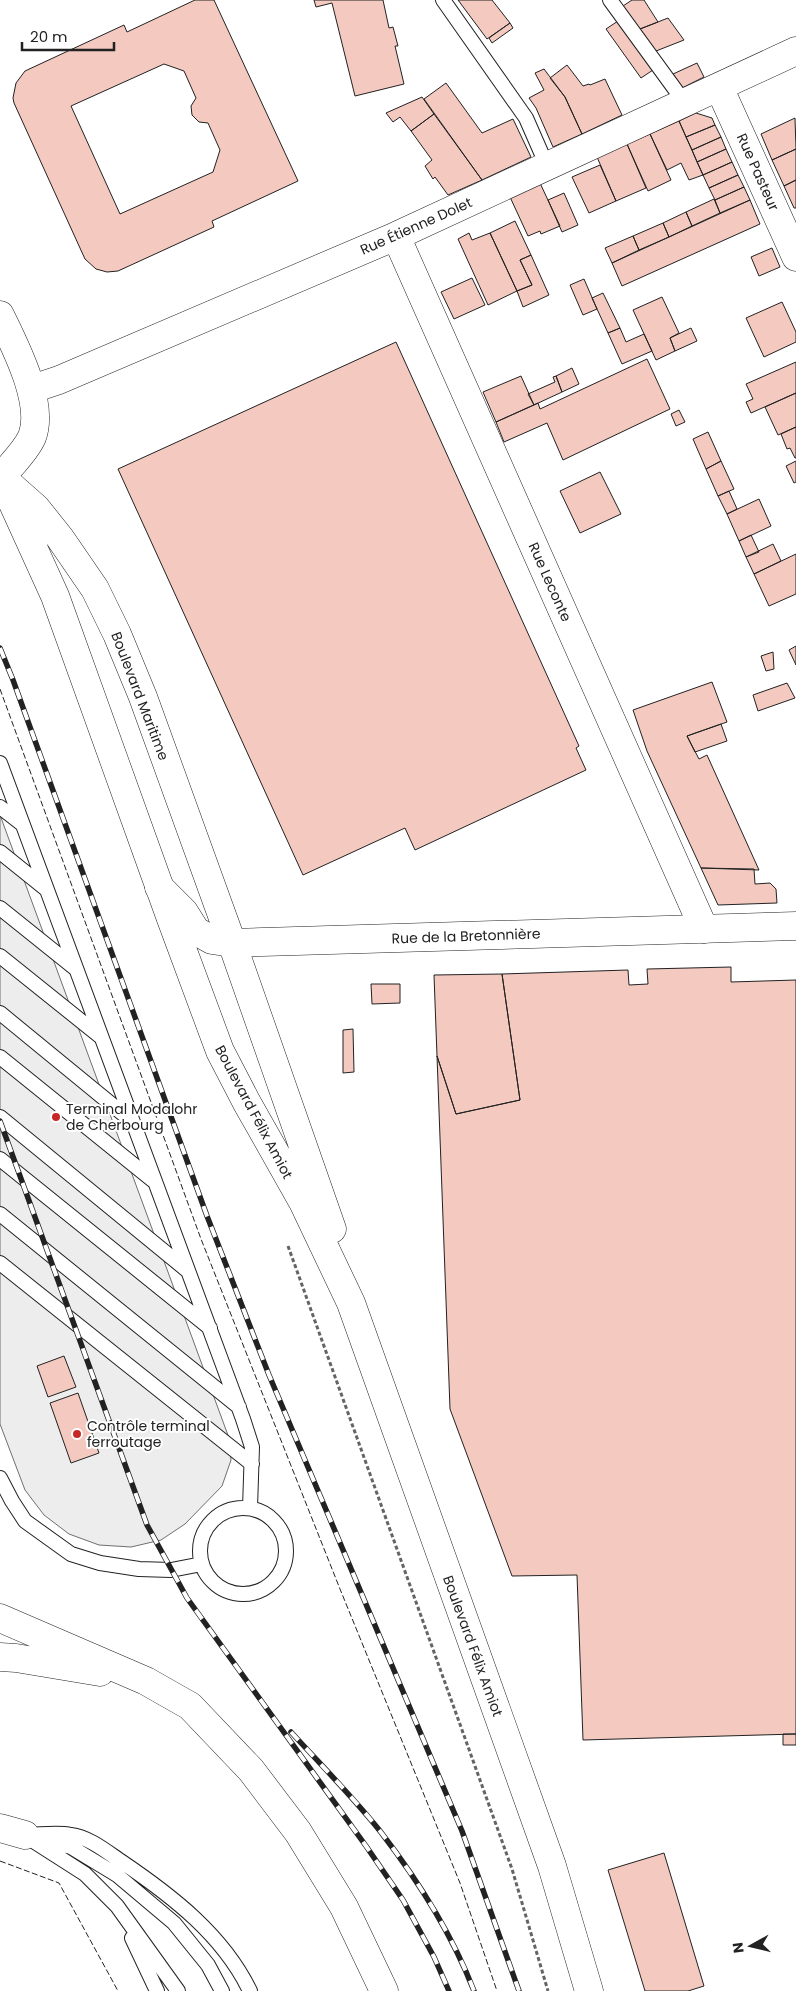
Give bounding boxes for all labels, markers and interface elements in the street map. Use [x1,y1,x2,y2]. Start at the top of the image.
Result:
scale bar [22,20,115,52]
text: 20 m [30,26,68,47]
street label: Rue Pasteur [732,130,784,214]
street label: Rue Étienne Dolet [357,192,475,260]
street label: Rue Leconte [524,539,577,625]
street label: Boulevard Maritime [106,629,174,763]
street label: Rue de la Bretonnière [391,923,541,949]
street label: Boulevard Félix Amiot [210,1042,298,1182]
place label: Terminal Modalohr de Cherbourg [66,1099,197,1135]
marker: Terminal Modalohr de Cherbourg [50,1111,62,1123]
place label: Contrôle terminal ferroutage [87,1416,210,1452]
marker: Contrôle terminal ferroutage [71,1428,83,1440]
street label: Boulevard Félix Amiot [438,1573,508,1719]
north arrow [726,1921,776,1971]
text: N [727,1941,749,1954]

